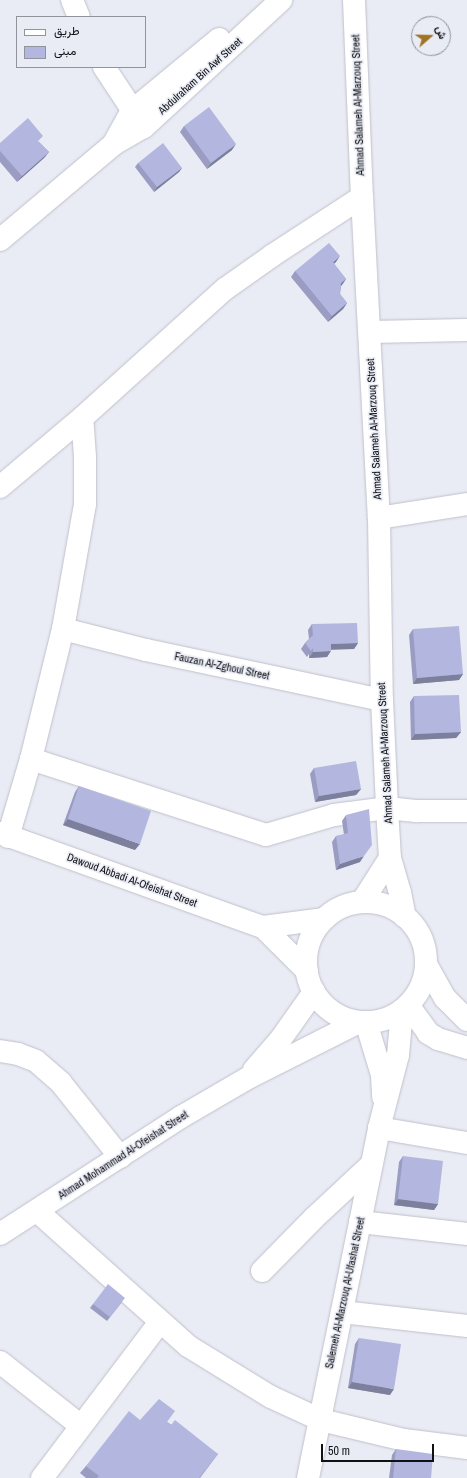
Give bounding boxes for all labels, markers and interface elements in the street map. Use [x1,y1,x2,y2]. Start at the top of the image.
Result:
legend [16,16,146,68]
north arrow [411,16,451,56]
text: طريق [54,23,79,39]
text: ش [432,24,450,41]
street label: Ahmad Salameh Al-Marzouq Street [349,34,367,176]
street label: Abdulraham Bin Awf Street [155,35,245,117]
text: مبنى [54,43,76,59]
street label: Ahmad Salameh Al-Marzouq Street [364,358,384,500]
street label: Fauzan Al-Zghoul Street [173,649,271,683]
street label: Ahmad Salameh Al-Marzouq Street [375,682,395,824]
street label: Dawoud Abbadi Al-Ofeishat Street [65,850,199,910]
street label: Ahmad Mohammad Al-Ofeishat Street [55,1108,191,1202]
street label: Salemeh Al-Marzouq Al-Ufashat Street [322,1216,368,1370]
scale bar [323,1436,436,1462]
text: 50 m [328,1443,350,1459]

